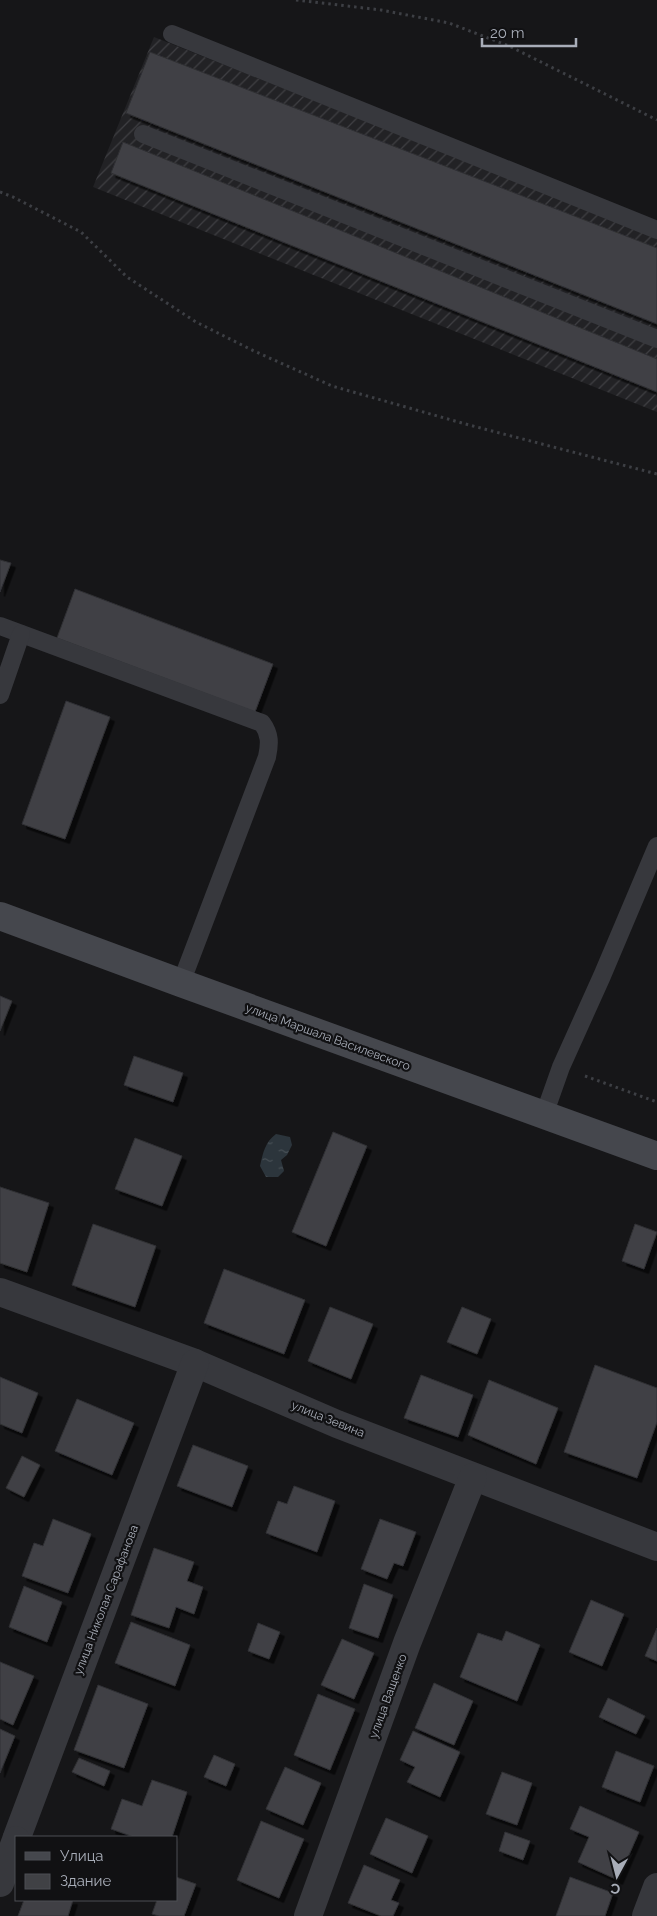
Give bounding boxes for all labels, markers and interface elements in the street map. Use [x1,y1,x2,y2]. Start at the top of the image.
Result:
scale bar [482,15,576,47]
text: 20 m [490,24,525,42]
street label: улица Маршала Василевского [244,1001,412,1073]
street label: улица Зевина [289,1398,367,1440]
street label: улица Николая Сарафанова [71,1523,141,1677]
street label: улица Ващенко [366,1652,410,1740]
legend [15,1836,178,1901]
text: Улица [60,1847,104,1865]
north arrow [592,1851,642,1901]
text: Здание [60,1872,112,1890]
text: С [609,1880,621,1897]

